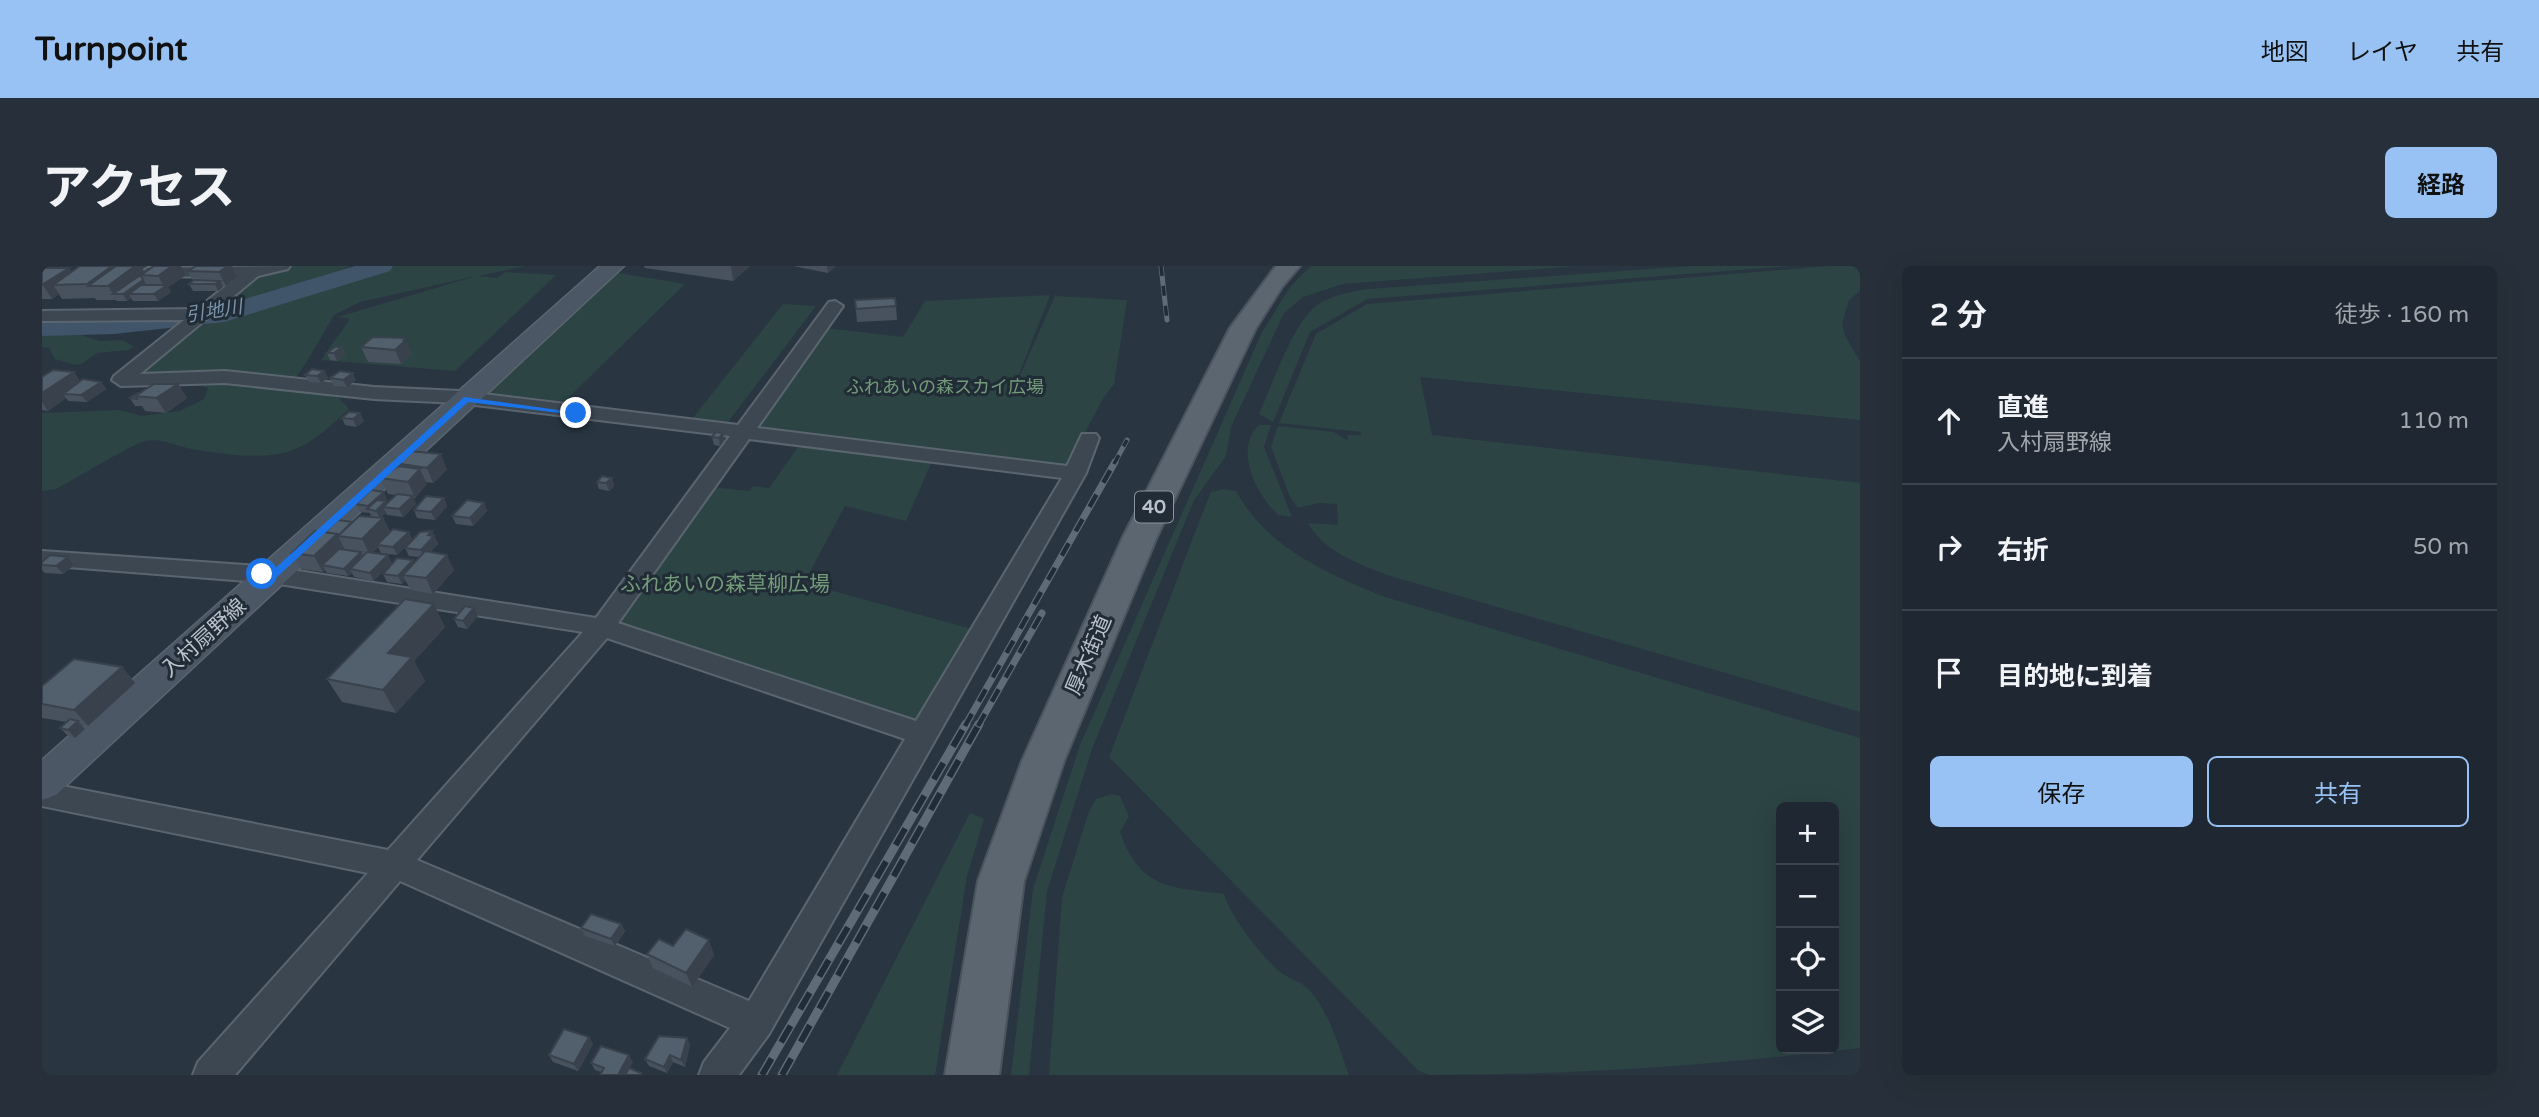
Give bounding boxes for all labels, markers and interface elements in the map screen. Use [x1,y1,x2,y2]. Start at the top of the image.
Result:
text: Turnpoint [35,30,187,69]
text: 地図 [2261,38,2309,67]
text: レイヤ [2347,38,2418,67]
text: 共有 [2456,38,2504,67]
button: 経路 [2385,147,2497,218]
text: アクセス [42,159,236,218]
water label: 引地川 [184,295,246,326]
text: 2 分 [1930,297,1987,334]
text: 徒歩 · 160 m [2335,301,2469,329]
park label: ふれあいの森スカイ広場 [846,376,1044,398]
text: 直進 [1997,392,2049,423]
route end [560,397,591,428]
icon: ahead [1930,402,1968,440]
text: 110 m [2399,407,2469,435]
text: 入村扇野線 [1997,429,2112,457]
road number: 40 [1135,492,1173,522]
icon: right [1930,528,1968,566]
text: 50 m [2413,533,2469,561]
text: 右折 [1997,535,2049,566]
route start [246,558,277,589]
park label: ふれあいの森草柳広場 [620,572,830,597]
street label: 入村扇野線 [157,594,251,682]
street label: 厚木街道 [1061,611,1117,699]
icon: arrive [1930,654,1968,692]
text: 目的地に到着 [1997,661,2153,692]
button: 保存 [1930,756,2193,827]
button: 共有 [2207,756,2469,827]
map controls [1776,802,1839,1054]
button: + [1776,802,1839,865]
button: − [1776,865,1839,928]
button: locate [1776,928,1839,991]
button: layers [1776,991,1839,1054]

